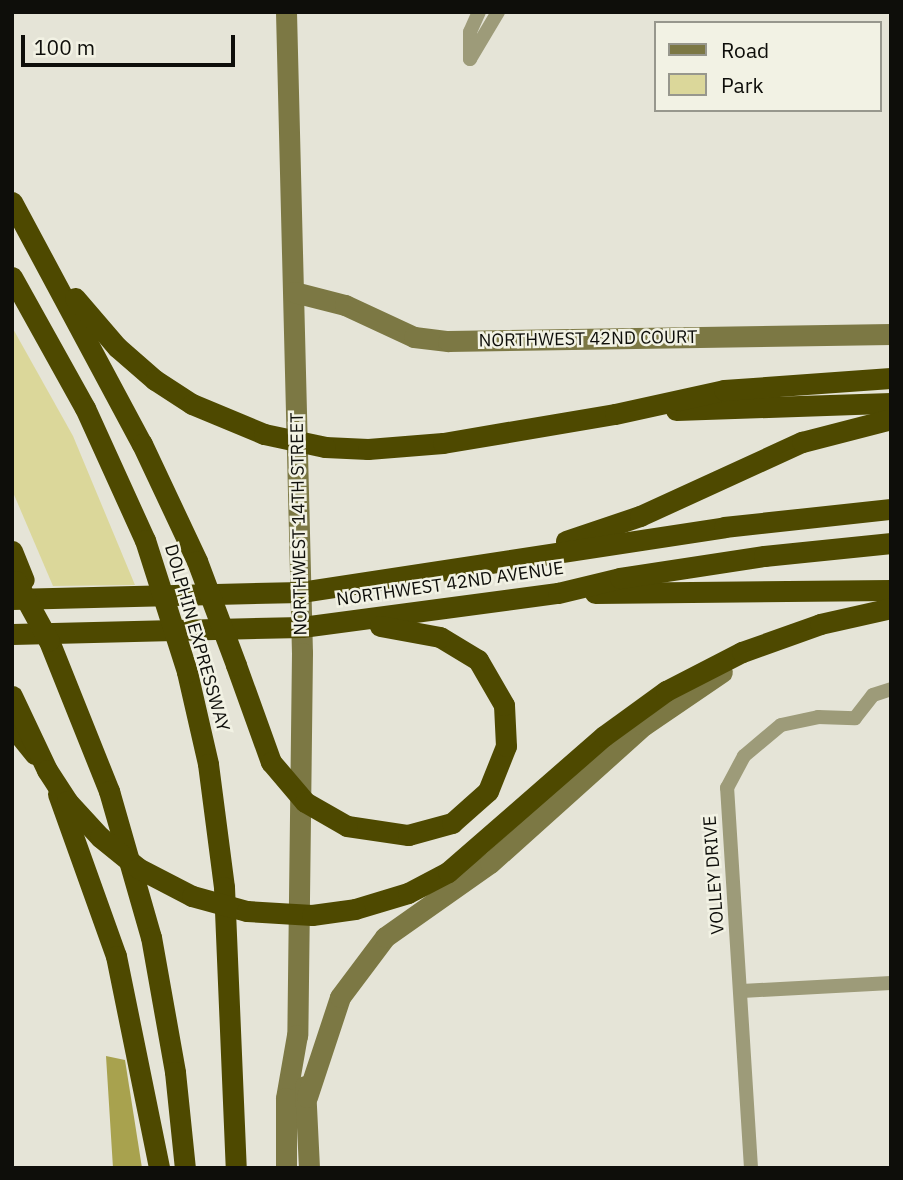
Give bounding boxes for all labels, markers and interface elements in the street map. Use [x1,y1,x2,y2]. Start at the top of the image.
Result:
scale bar [24,21,238,65]
legend [654,21,882,112]
text: 100 m [34,33,95,61]
text: Road [721,36,769,64]
text: Park [721,71,764,99]
street label: NORTHWEST 42ND COURT [478,326,698,352]
street label: NORTHWEST 14TH STREET [286,412,312,636]
street label: DOLPHIN EXPRESSWAY [160,542,234,734]
street label: NORTHWEST 42ND AVENUE [335,557,565,611]
street label: VOLLEY DRIVE [699,815,729,935]

